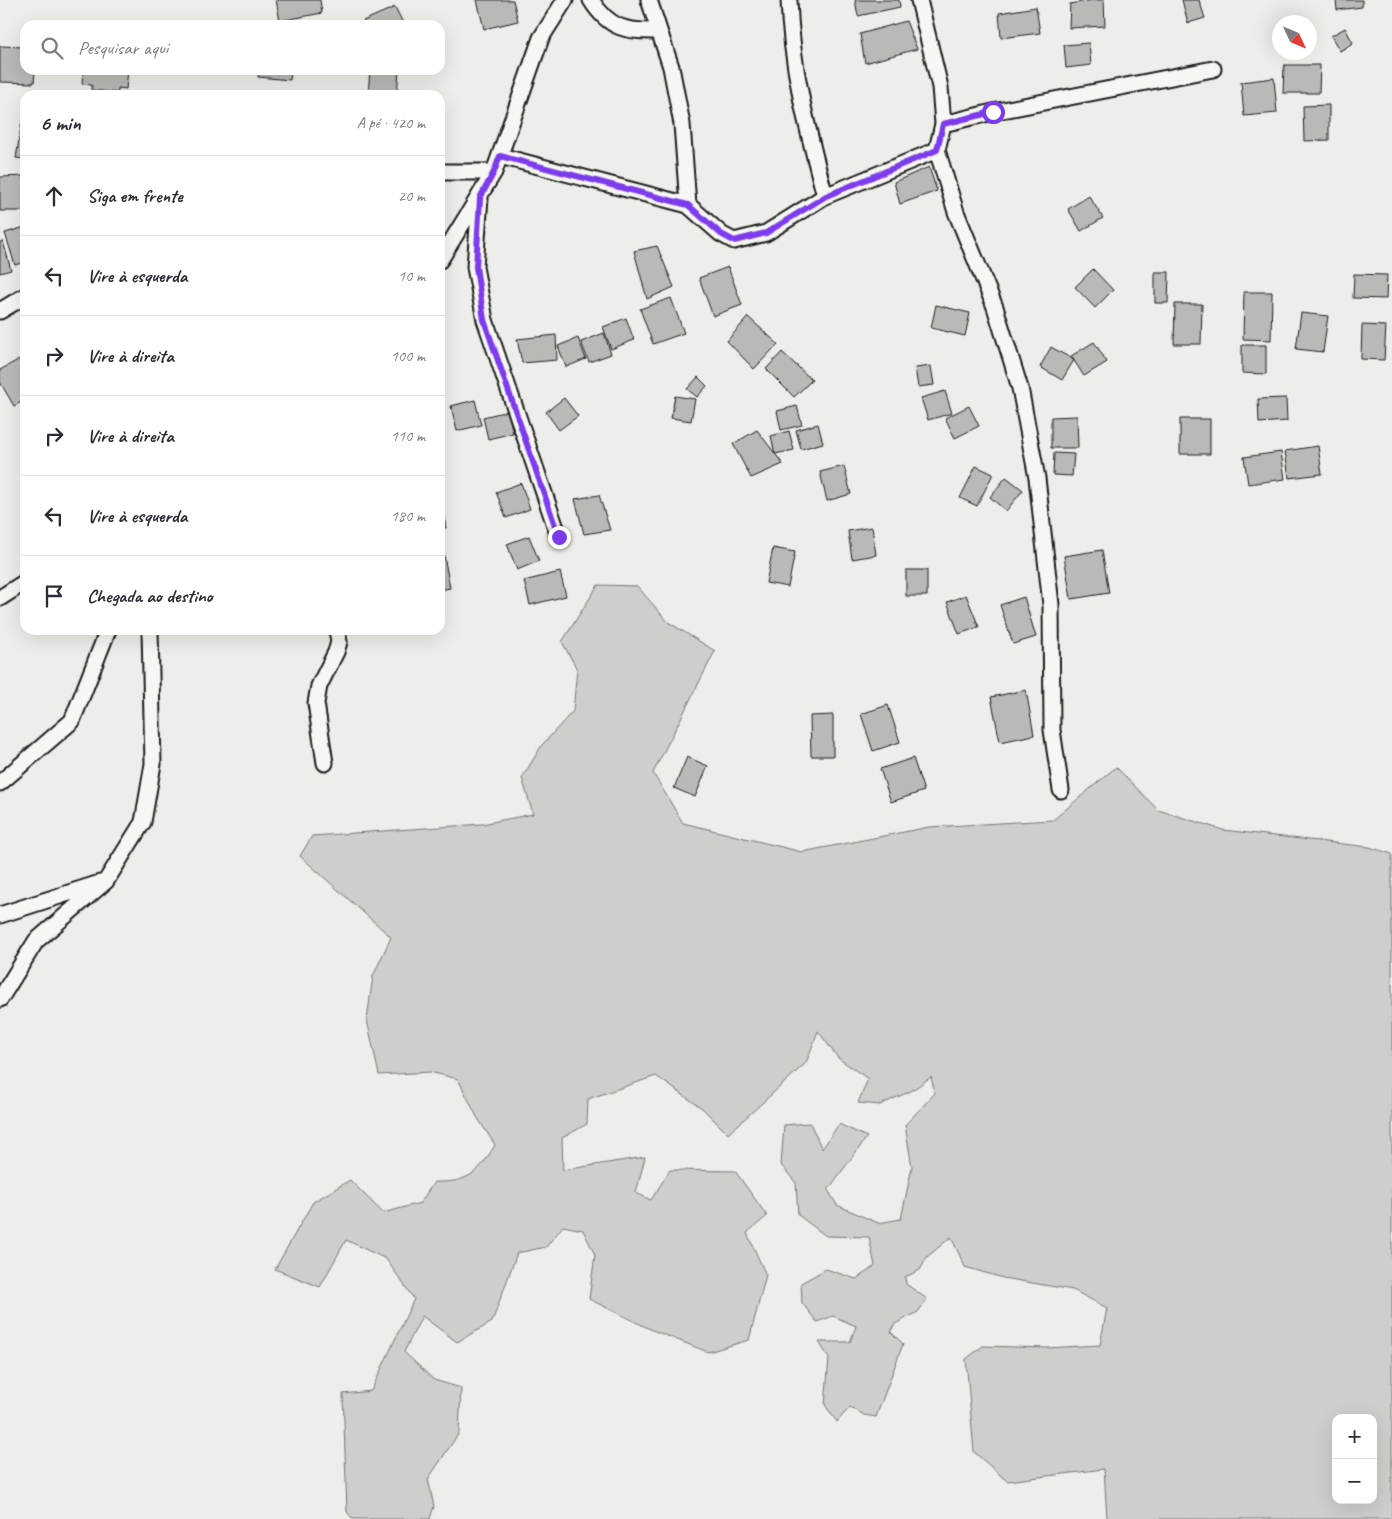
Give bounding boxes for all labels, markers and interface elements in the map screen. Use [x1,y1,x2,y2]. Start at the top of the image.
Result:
north arrow [1272,15,1317,60]
search box [20,20,445,75]
icon: search [38,34,66,62]
text: Pesquisar aqui [78,36,168,60]
route start [982,101,1005,124]
text: 6 min [40,110,81,136]
text: A pé · 420 m [357,113,425,133]
icon: ahead [40,182,68,210]
text: Siga em frente [87,184,183,208]
text: 20 m [398,186,425,206]
icon: left [40,262,68,290]
text: Vire à esquerda [87,264,187,288]
text: 10 m [398,266,425,286]
icon: right [40,342,68,370]
text: Vire à direita [87,344,174,368]
text: 100 m [391,346,425,366]
icon: right [40,422,68,450]
text: Vire à direita [87,424,174,448]
text: 110 m [391,426,425,446]
icon: left [40,502,68,530]
text: Vire à esquerda [87,504,187,528]
text: 180 m [391,506,425,526]
route end [548,526,571,549]
icon: arrive [40,582,68,610]
text: Chegada ao destino [87,584,213,608]
map controls [1332,1414,1377,1504]
button: + [1332,1414,1377,1459]
button: − [1332,1459,1377,1504]

